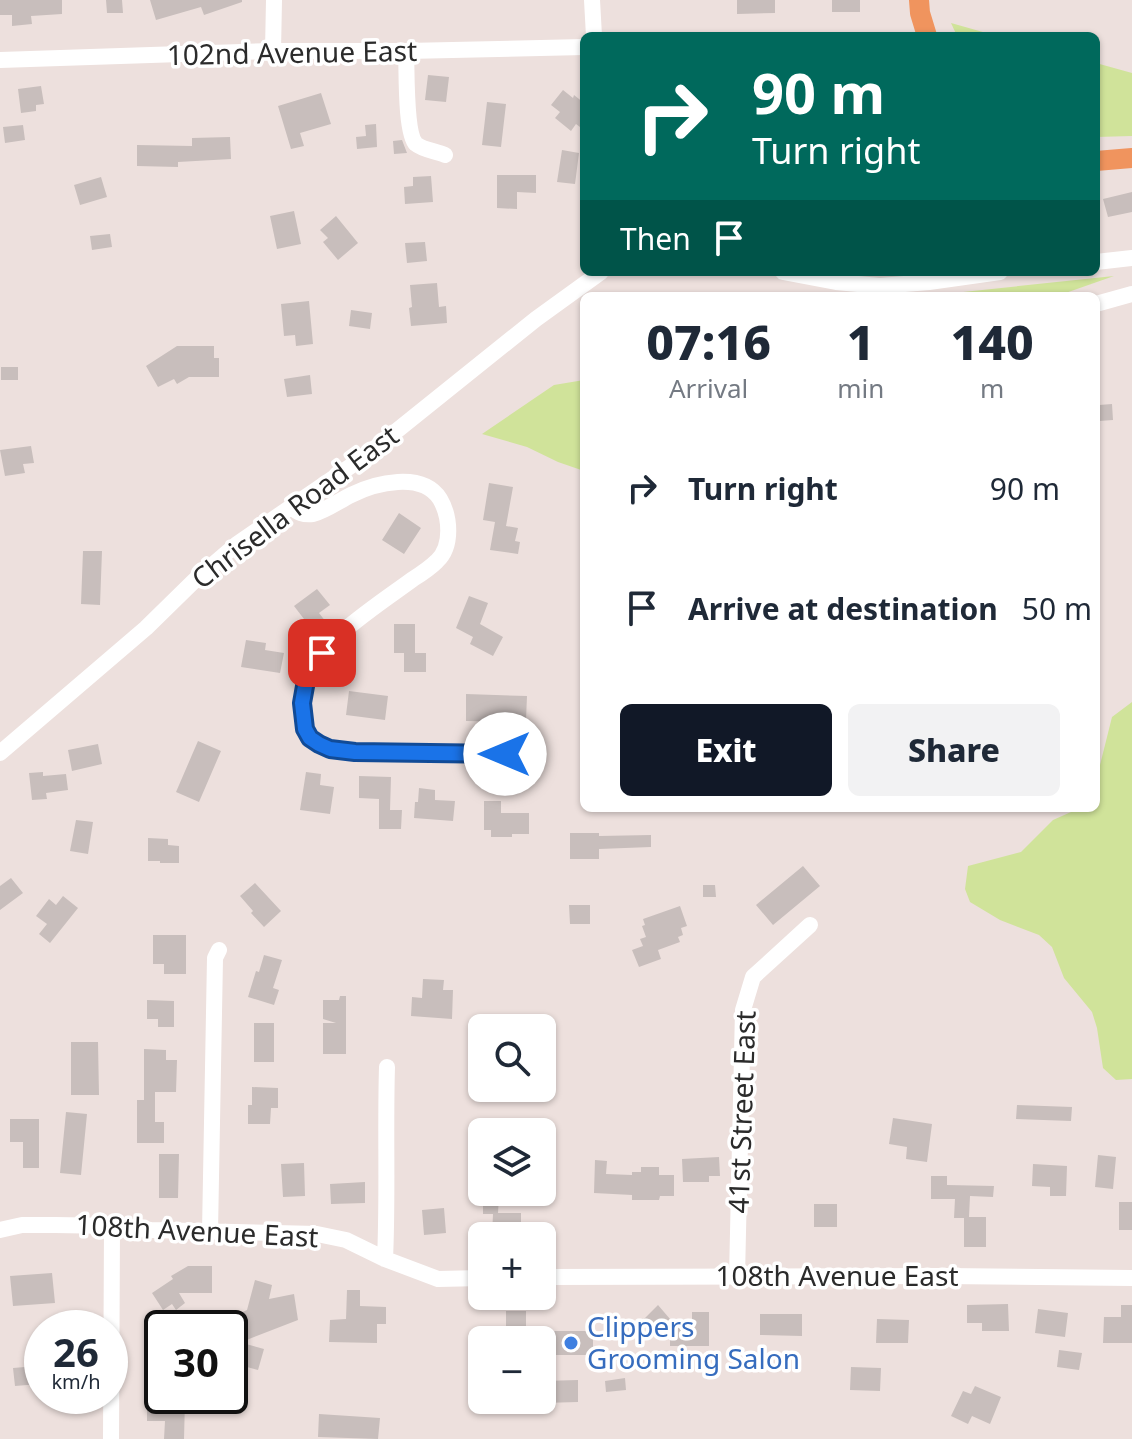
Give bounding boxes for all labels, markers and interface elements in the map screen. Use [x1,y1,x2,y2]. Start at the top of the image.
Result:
street label: 102nd Avenue East [167,31,417,73]
text: 90 m [752,54,885,130]
icon: right [620,64,724,168]
text: Turn right [752,126,920,175]
icon: arrive [707,216,751,260]
text: Then [620,218,691,259]
text: 07:16 [646,309,771,374]
text: 1 [847,309,875,374]
text: 140 [951,309,1034,374]
text: Arrival [669,370,748,406]
text: min [837,370,884,406]
text: m [980,370,1004,406]
street label: Chrisella Road East [183,416,406,597]
icon: right [620,466,664,510]
text: Turn right [688,468,838,509]
text: 90 m [990,468,1060,509]
icon: arrive [620,586,664,630]
text: Arrive at destination [688,588,998,629]
text: 50 m [1022,588,1092,629]
pin [288,619,356,687]
icon: arrive [300,631,344,675]
button: Exit [620,704,832,796]
button: Share [848,704,1060,796]
position arrow [463,712,547,796]
street label: 41st Street East [718,1010,764,1214]
map controls [468,1014,556,1414]
button: search [468,1014,556,1102]
button: layers [468,1118,556,1206]
street label: 108th Avenue East [75,1205,319,1255]
button: + [468,1222,556,1310]
street label: 108th Avenue East [715,1256,959,1294]
place label: Clippers Grooming Salon [587,1307,800,1377]
speed limit sign: 30 [144,1310,248,1414]
text: 26 [53,1324,99,1379]
button: − [468,1326,556,1414]
marker: Clippers Grooming Salon [562,1334,580,1352]
text: km/h [51,1368,101,1395]

